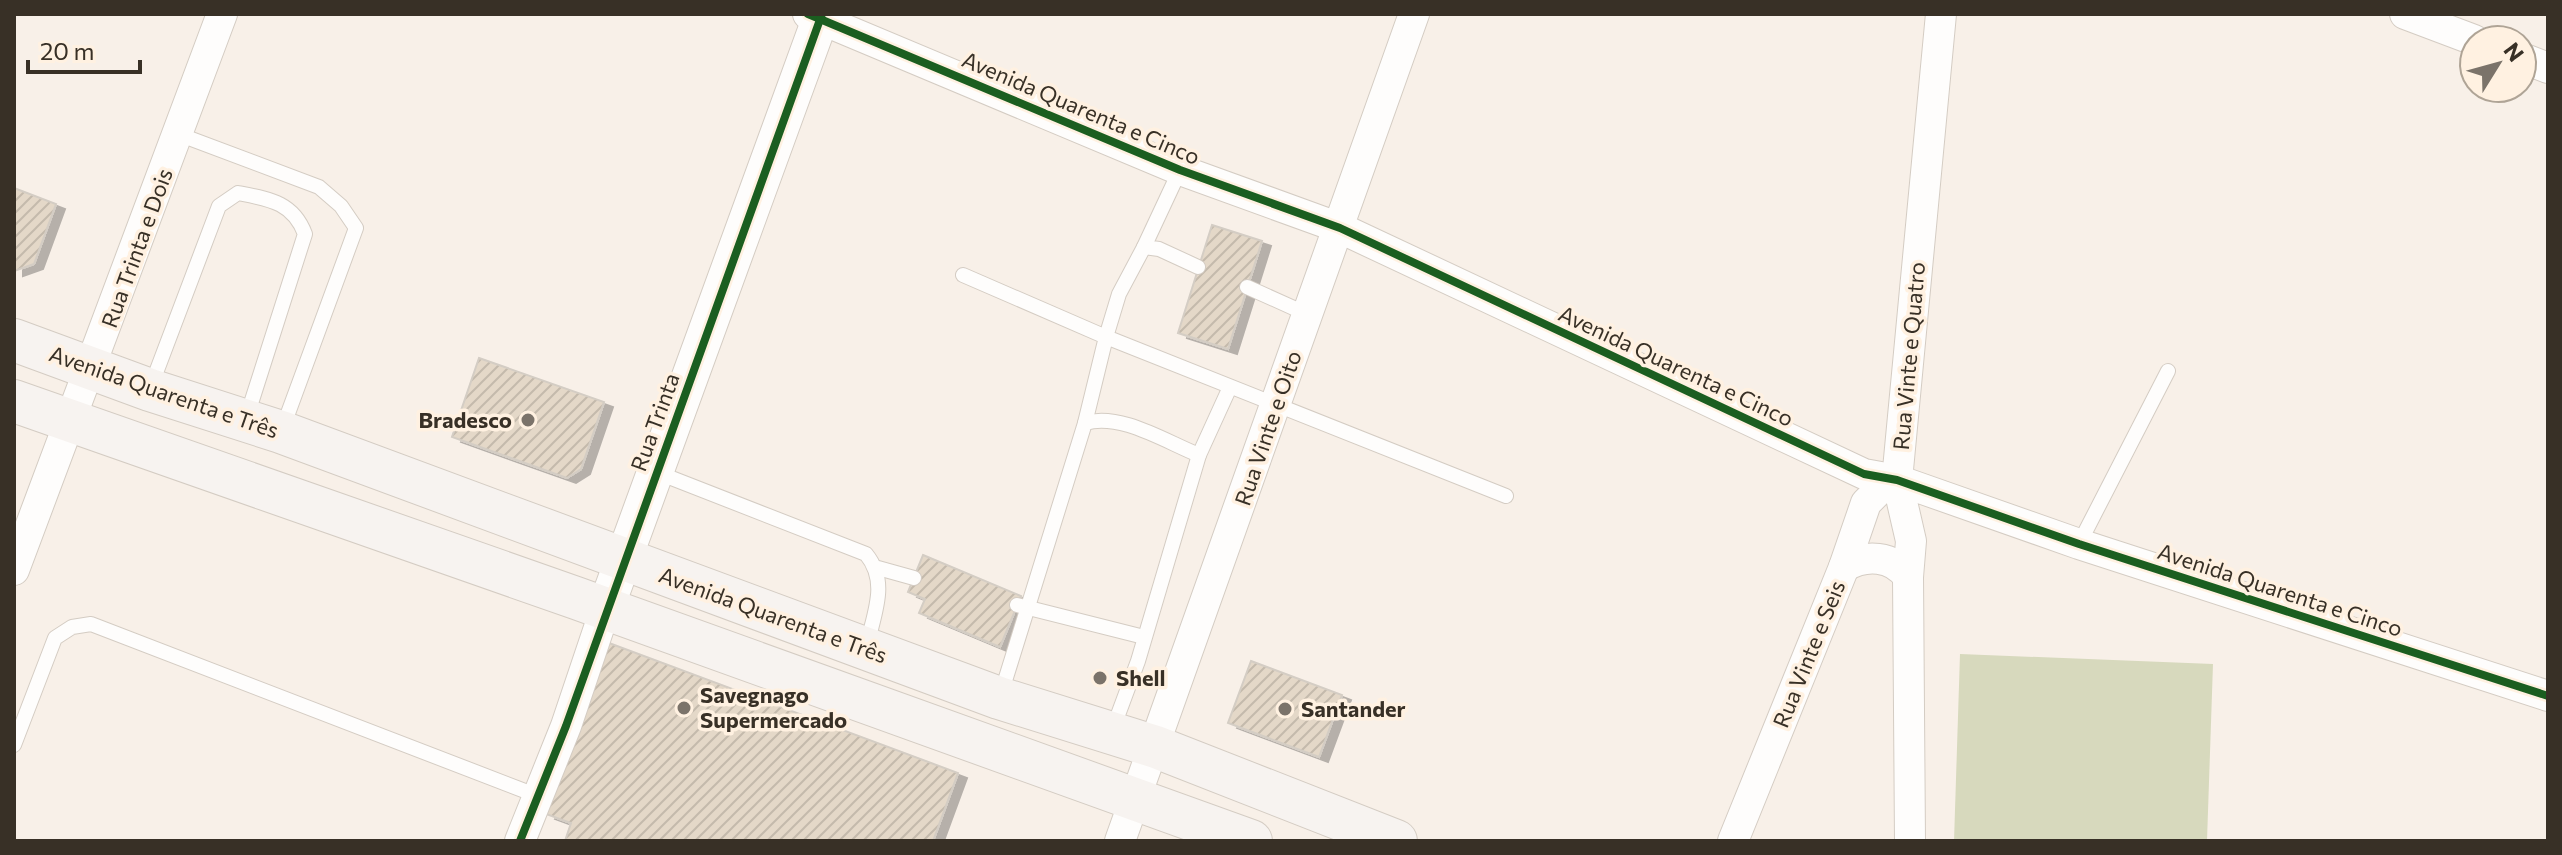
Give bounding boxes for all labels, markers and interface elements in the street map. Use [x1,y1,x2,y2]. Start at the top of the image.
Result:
scale bar [28,24,140,74]
north arrow [2458,24,2538,104]
text: 20 m [40,36,94,65]
text: N [2499,37,2530,66]
street label: Avenida Quarenta e Cinco [958,45,1204,170]
street label: Rua Trinta e Dois [95,165,178,331]
street label: Rua Vinte e Quatro [1887,261,1930,451]
street label: Avenida Quarenta e Cinco [1555,299,1798,432]
street label: Avenida Quarenta e Três [46,340,282,443]
street label: Rua Vinte e Oito [1228,347,1307,509]
street label: Rua Trinta [624,369,685,475]
place label: Bradesco [418,406,512,433]
marker: Bradesco [519,411,537,429]
street label: Avenida Quarenta e Cinco [2154,537,2406,642]
street label: Avenida Quarenta e Três [655,561,891,668]
street label: Rua Vinte e Seis [1767,576,1850,731]
place label: Shell [1116,664,1166,691]
marker: Shell [1091,669,1109,687]
place label: Savegnago Supermercado [700,681,847,733]
place label: Santander [1301,695,1406,722]
marker: Savegnago Supermercado [675,699,693,717]
marker: Santander [1276,700,1294,718]

